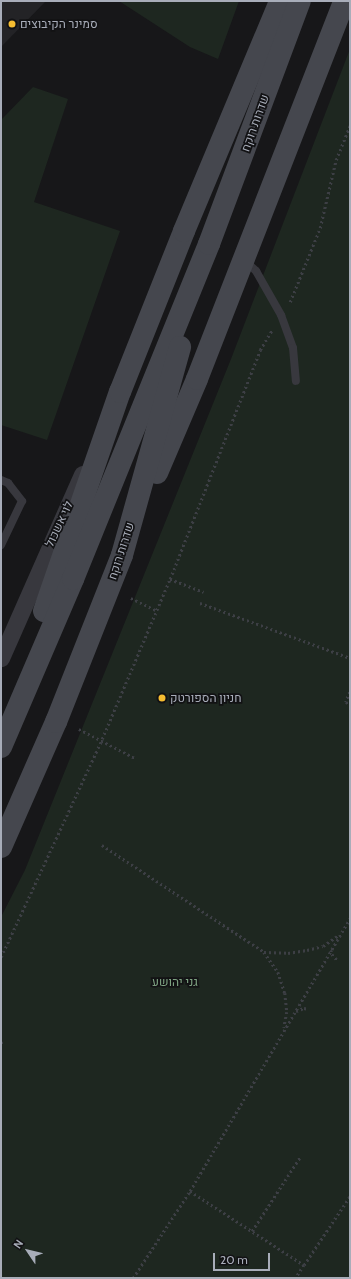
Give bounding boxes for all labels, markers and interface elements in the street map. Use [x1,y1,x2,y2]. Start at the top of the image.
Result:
place label: סמינר הקיבוצים [20,17,98,31]
marker: סמינר הקיבוצים [7,19,17,29]
street label: שדרות רוקח [238,93,272,153]
street label: לוי אשכול [42,499,76,549]
street label: שדרות רוקח [105,520,137,582]
place label: חניון הספורטק [170,691,241,705]
marker: חניון הספורטק [157,693,167,703]
park label: גני יהושע [152,975,198,989]
north arrow [8,1231,48,1271]
text: N [10,1237,26,1251]
scale bar [215,1245,272,1271]
text: 20 m [220,1252,248,1267]

